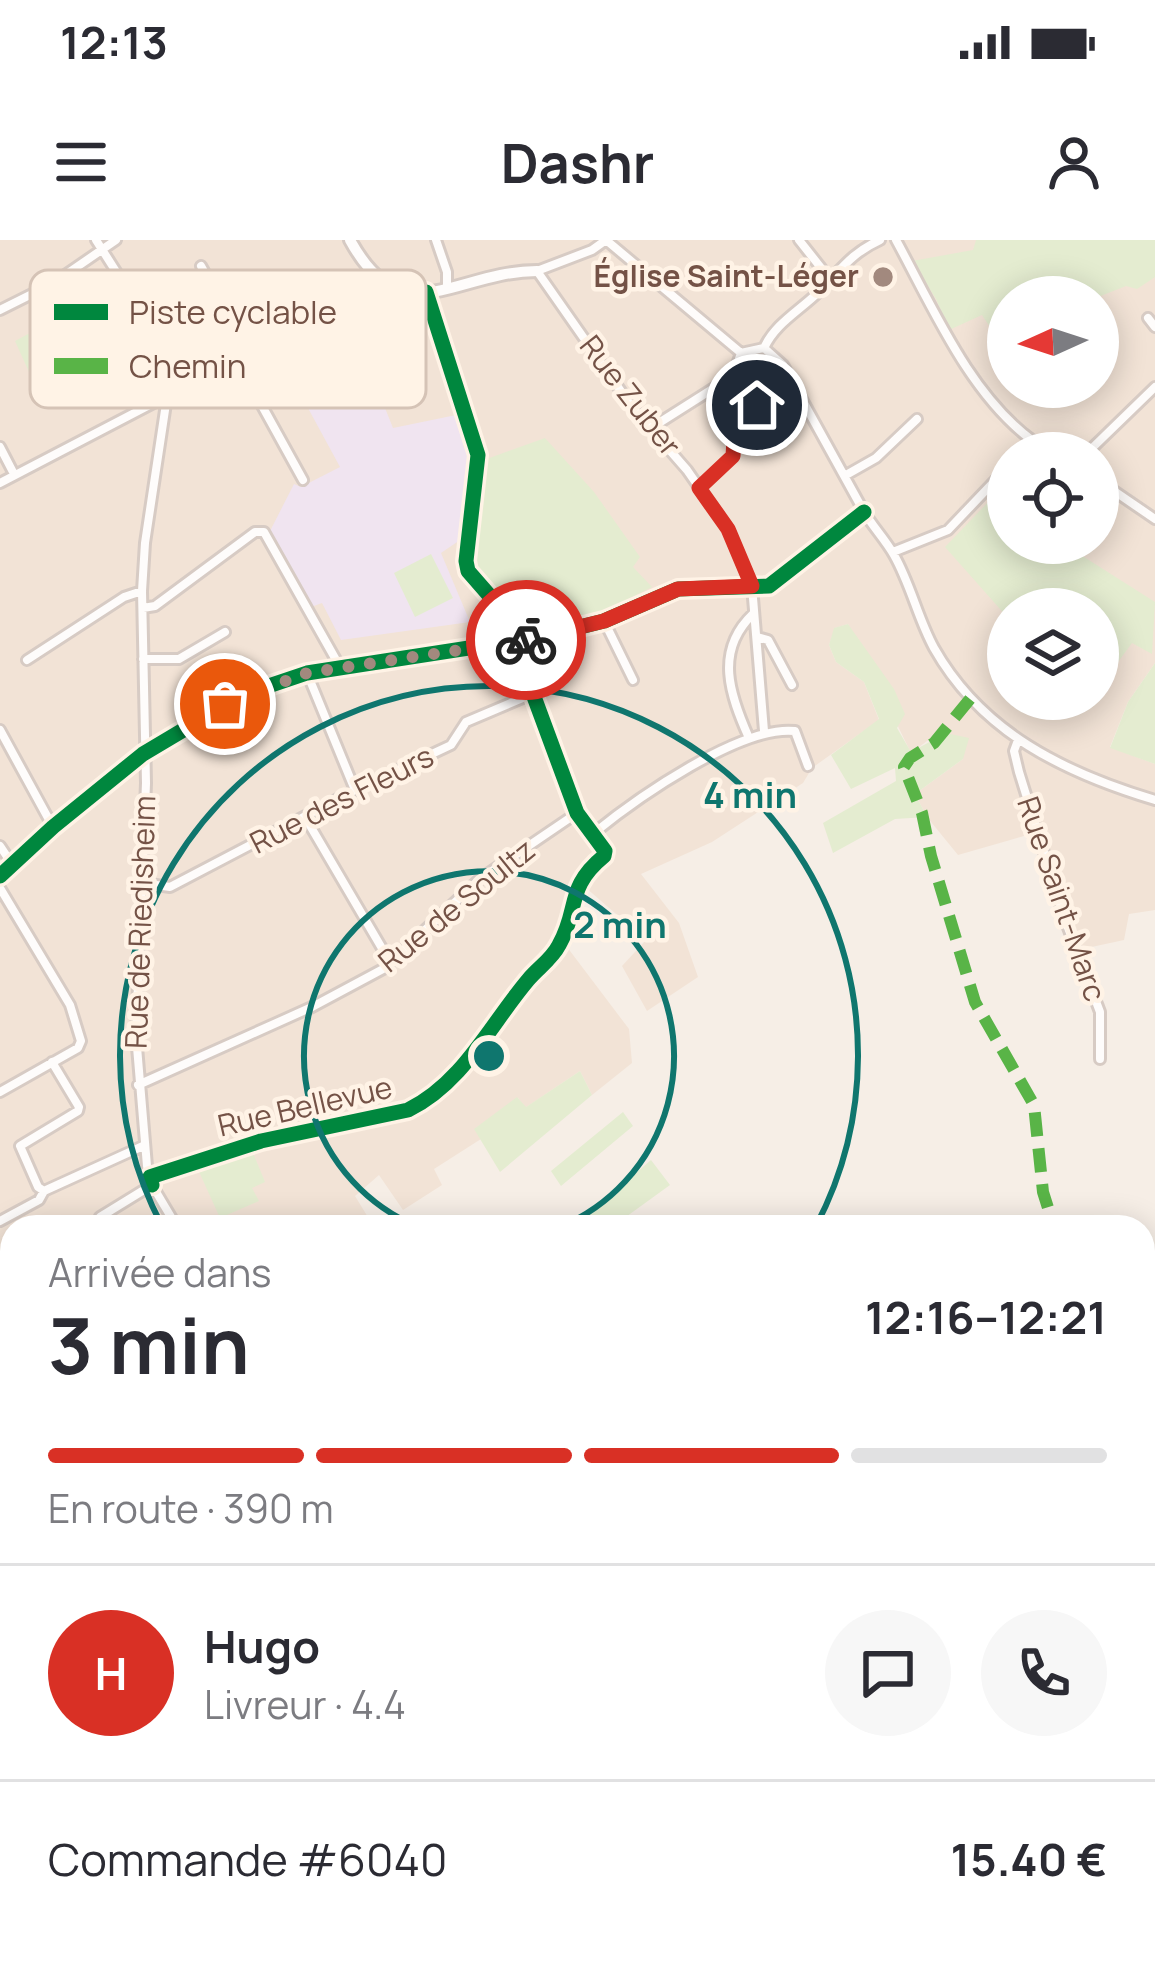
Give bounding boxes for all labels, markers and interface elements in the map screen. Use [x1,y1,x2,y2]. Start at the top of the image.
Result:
text: 12:13 [60,11,168,73]
text: Dashr [501,125,654,199]
icon: menu [48,129,114,195]
icon: person [1041,129,1107,195]
place label: Église Saint-Léger [593,255,859,296]
marker: Église Saint-Léger [870,264,896,290]
legend [30,270,426,408]
north arrow [987,276,1119,408]
map controls [987,276,1119,720]
text: Piste cyclable [129,289,337,334]
street label: Rue Zuber [571,326,691,464]
text: Chemin [129,343,246,388]
pin [706,354,808,456]
icon: home [724,372,790,438]
button: locate [987,432,1119,564]
courier [466,580,586,700]
button: layers [987,588,1119,720]
icon: bike [493,607,559,673]
pin [174,653,276,755]
icon: bag [192,671,258,737]
street label: Rue des Fleurs [243,735,440,863]
text: 4 min [703,770,797,819]
street label: Rue Saint-Marc [1008,791,1117,1006]
street label: Rue de Riedisheim [115,795,164,1049]
street label: Rue de Soultz [369,829,543,981]
text: 2 min [573,900,667,949]
centre of rings [468,1035,510,1077]
street label: Rue Bellevue [213,1066,396,1146]
text: Arrivée dans [48,1245,272,1299]
text: 12:16–12:21 [865,1286,1107,1348]
text: 3 min [48,1291,250,1397]
text: En route · 390 m [48,1481,334,1535]
button: chat [825,1610,951,1736]
button: phone [981,1610,1107,1736]
text: Hugo [204,1615,320,1677]
text: H [95,1642,127,1704]
text: Livreur · 4.4 [204,1677,406,1731]
text: Commande #6040 [48,1828,447,1890]
text: 15.40 € [951,1828,1107,1890]

